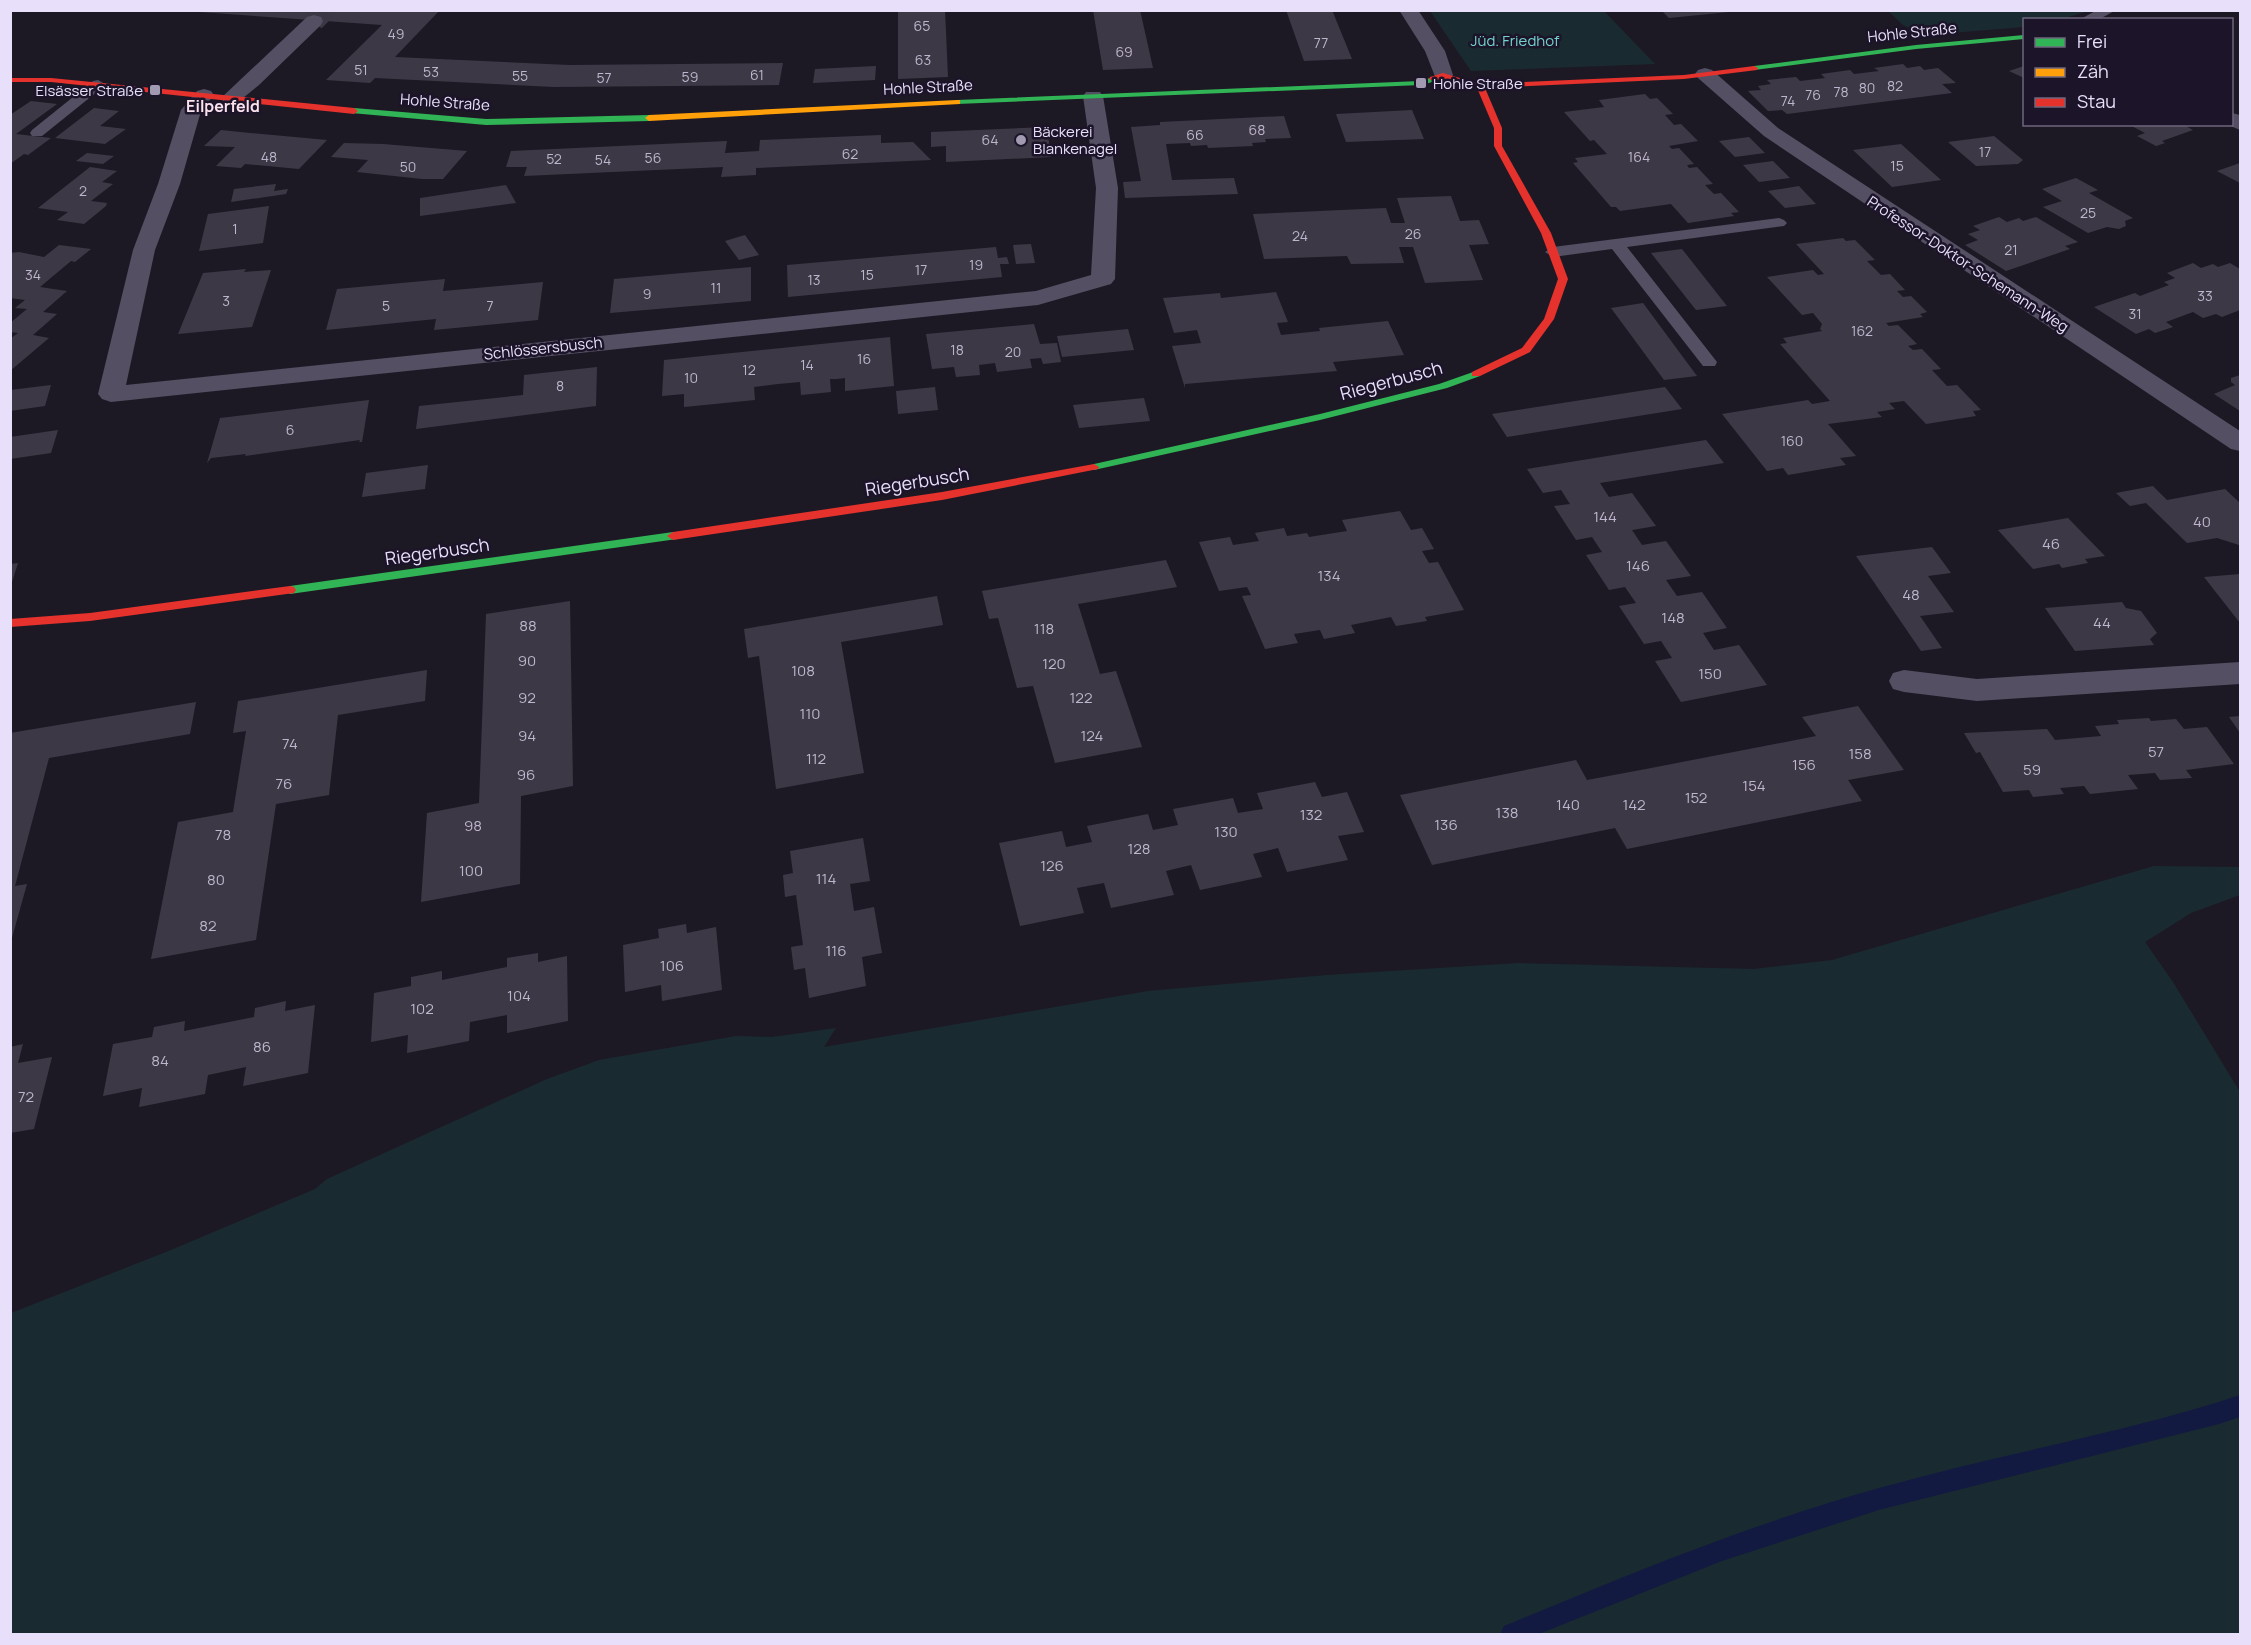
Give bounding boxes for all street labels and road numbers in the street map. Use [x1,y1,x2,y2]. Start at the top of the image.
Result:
street label: Hohle Straße [1866,17,1958,47]
street label: Hohle Straße [883,74,974,100]
street label: Hohle Straße [399,88,491,116]
street label: Professor-Doktor-Schemann-Weg [1863,191,2073,337]
street label: Schlössersbusch [483,331,603,365]
street label: Riegerbusch [1337,355,1445,405]
street label: Riegerbusch [863,461,971,501]
street label: Riegerbusch [383,532,491,570]

